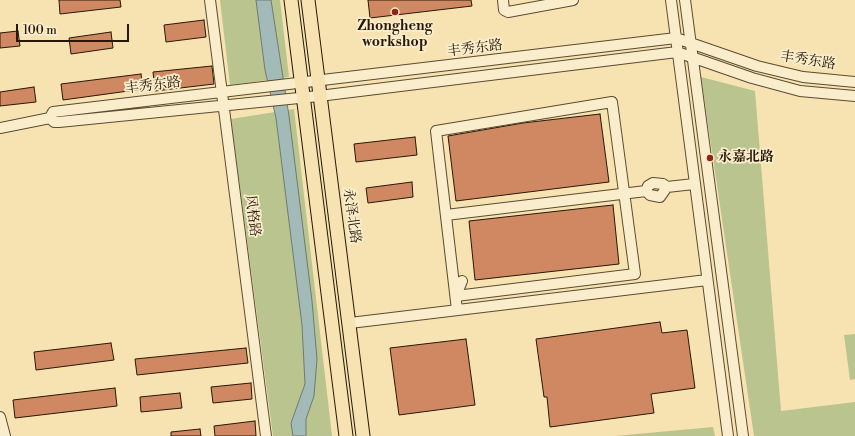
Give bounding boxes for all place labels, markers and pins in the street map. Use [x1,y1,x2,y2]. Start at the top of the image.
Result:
marker: Zhongheng workshop [390,7,400,17]
place label: Zhongheng workshop [358,19,432,52]
place label: 永嘉北路 [718,150,774,166]
marker: 永嘉北路 [705,153,715,163]

